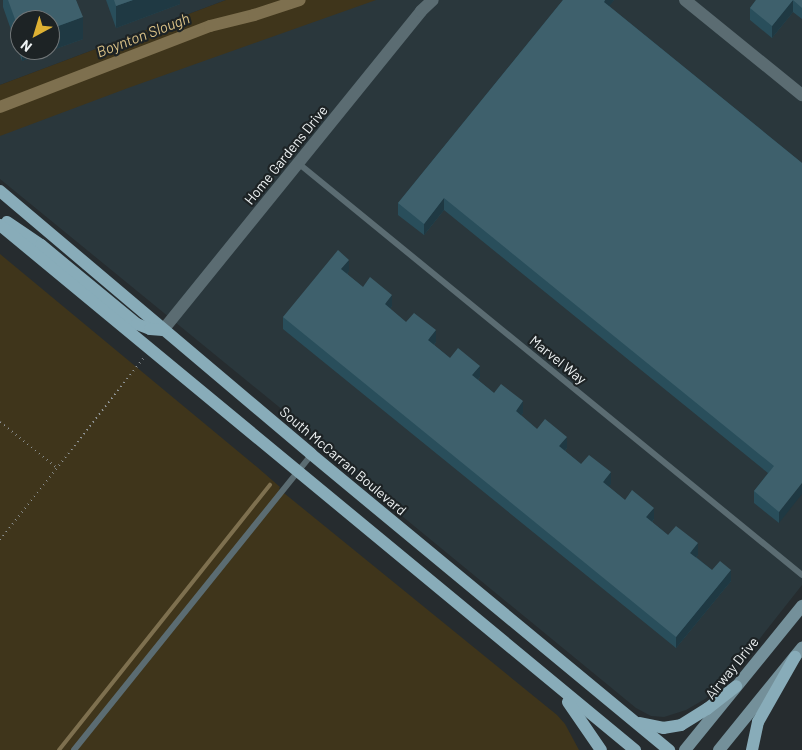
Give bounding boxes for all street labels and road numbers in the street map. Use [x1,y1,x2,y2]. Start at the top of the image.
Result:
street label: Home Gardens Drive [241,102,331,208]
street label: Marvel Way [526,332,590,388]
street label: South McCarran Boulevard [276,403,410,519]
street label: Airway Drive [702,634,762,702]

